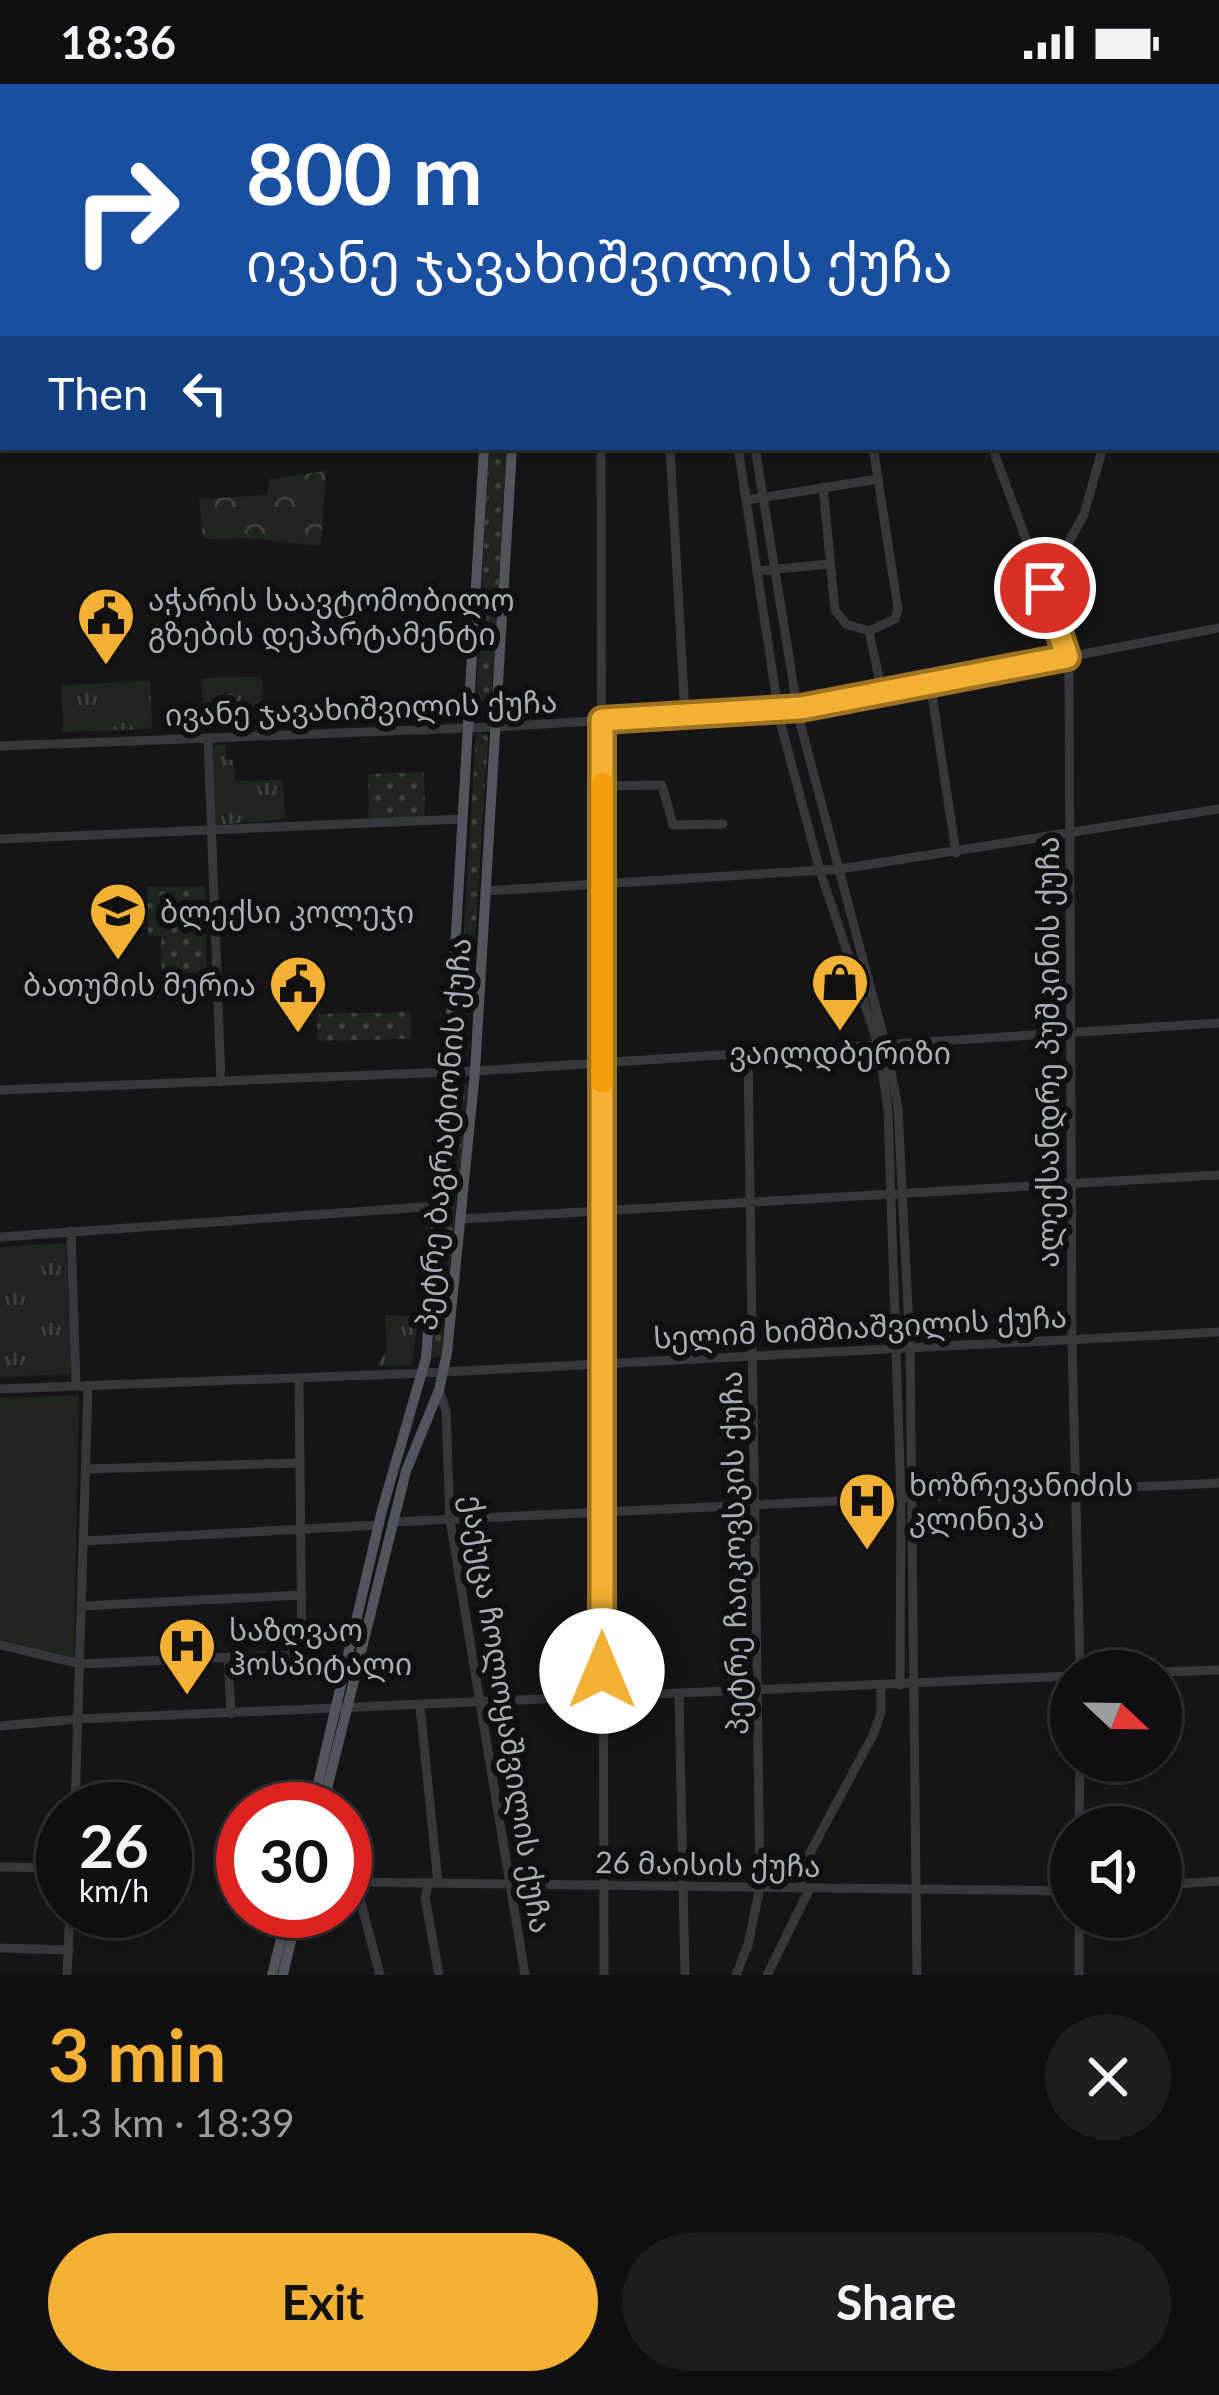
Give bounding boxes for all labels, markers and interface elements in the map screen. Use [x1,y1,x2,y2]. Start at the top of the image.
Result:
text: 18:36 [60,15,176,69]
text: 800 m [246,122,483,223]
icon: right [48,132,204,288]
text: ივანე ჯავახიშვილის ქუჩა [246,229,953,294]
icon: left [172,360,238,426]
text: Then [48,366,148,420]
pin [994,537,1096,639]
icon: arrive [1012,555,1078,621]
place label: აჭარის საავტომობილო გზების დეპარტამენტი [148,581,515,653]
public building icon: აჭარის საავტომობილო გზების დეპარტამენტი [75,585,137,667]
street label: ივანე ჯავახიშვილის ქუჩა [164,682,558,734]
street label: ალექსანდრე პუშკინის ქუჩა [1029,836,1067,1268]
school or university icon: ბლექსი კოლეჯი [87,880,149,962]
place label: ბლექსი კოლეჯი [160,893,414,931]
street label: პეტრე ბაგრატიონის ქუჩა [407,936,479,1332]
shop icon: ვაილდბერიზი [809,951,871,1033]
public building icon: ბათუმის მერია [267,953,329,1035]
place label: ბათუმის მერია [23,966,256,1004]
place label: ვაილდბერიზი [729,1034,951,1072]
street label: სელიმ ხიმშიაშვილის ქუჩა [652,1297,1068,1357]
street label: პეტრე ჩაიკოვსკის ქუჩა [712,1371,756,1735]
place label: ხოზრევანიძის კლინიკა [909,1466,1133,1538]
hospital icon: ხოზრევანიძის კლინიკა [836,1470,898,1552]
street label: ქაქუცა ჩოლოყაშვილის ქუჩა [454,1492,560,1936]
position arrow [539,1608,665,1734]
place label: საზღვაო ჰოსპიტალი [229,1611,412,1683]
hospital icon: საზღვაო ჰოსპიტალი [156,1615,218,1697]
north arrow [1050,1650,1182,1782]
map controls [1050,1650,1182,1938]
speed limit sign: 30 [216,1782,372,1938]
button: sound [1050,1806,1182,1938]
text: 26 [79,1809,149,1881]
street label: 26 მაისის ქუჩა [595,1843,821,1885]
text: km/h [79,1872,149,1908]
text: 3 min [48,2011,226,2097]
button: close [1045,2014,1171,2140]
text: 1.3 km · 18:39 [48,2099,295,2145]
button: Exit [48,2233,598,2371]
button: Share [622,2233,1171,2371]

